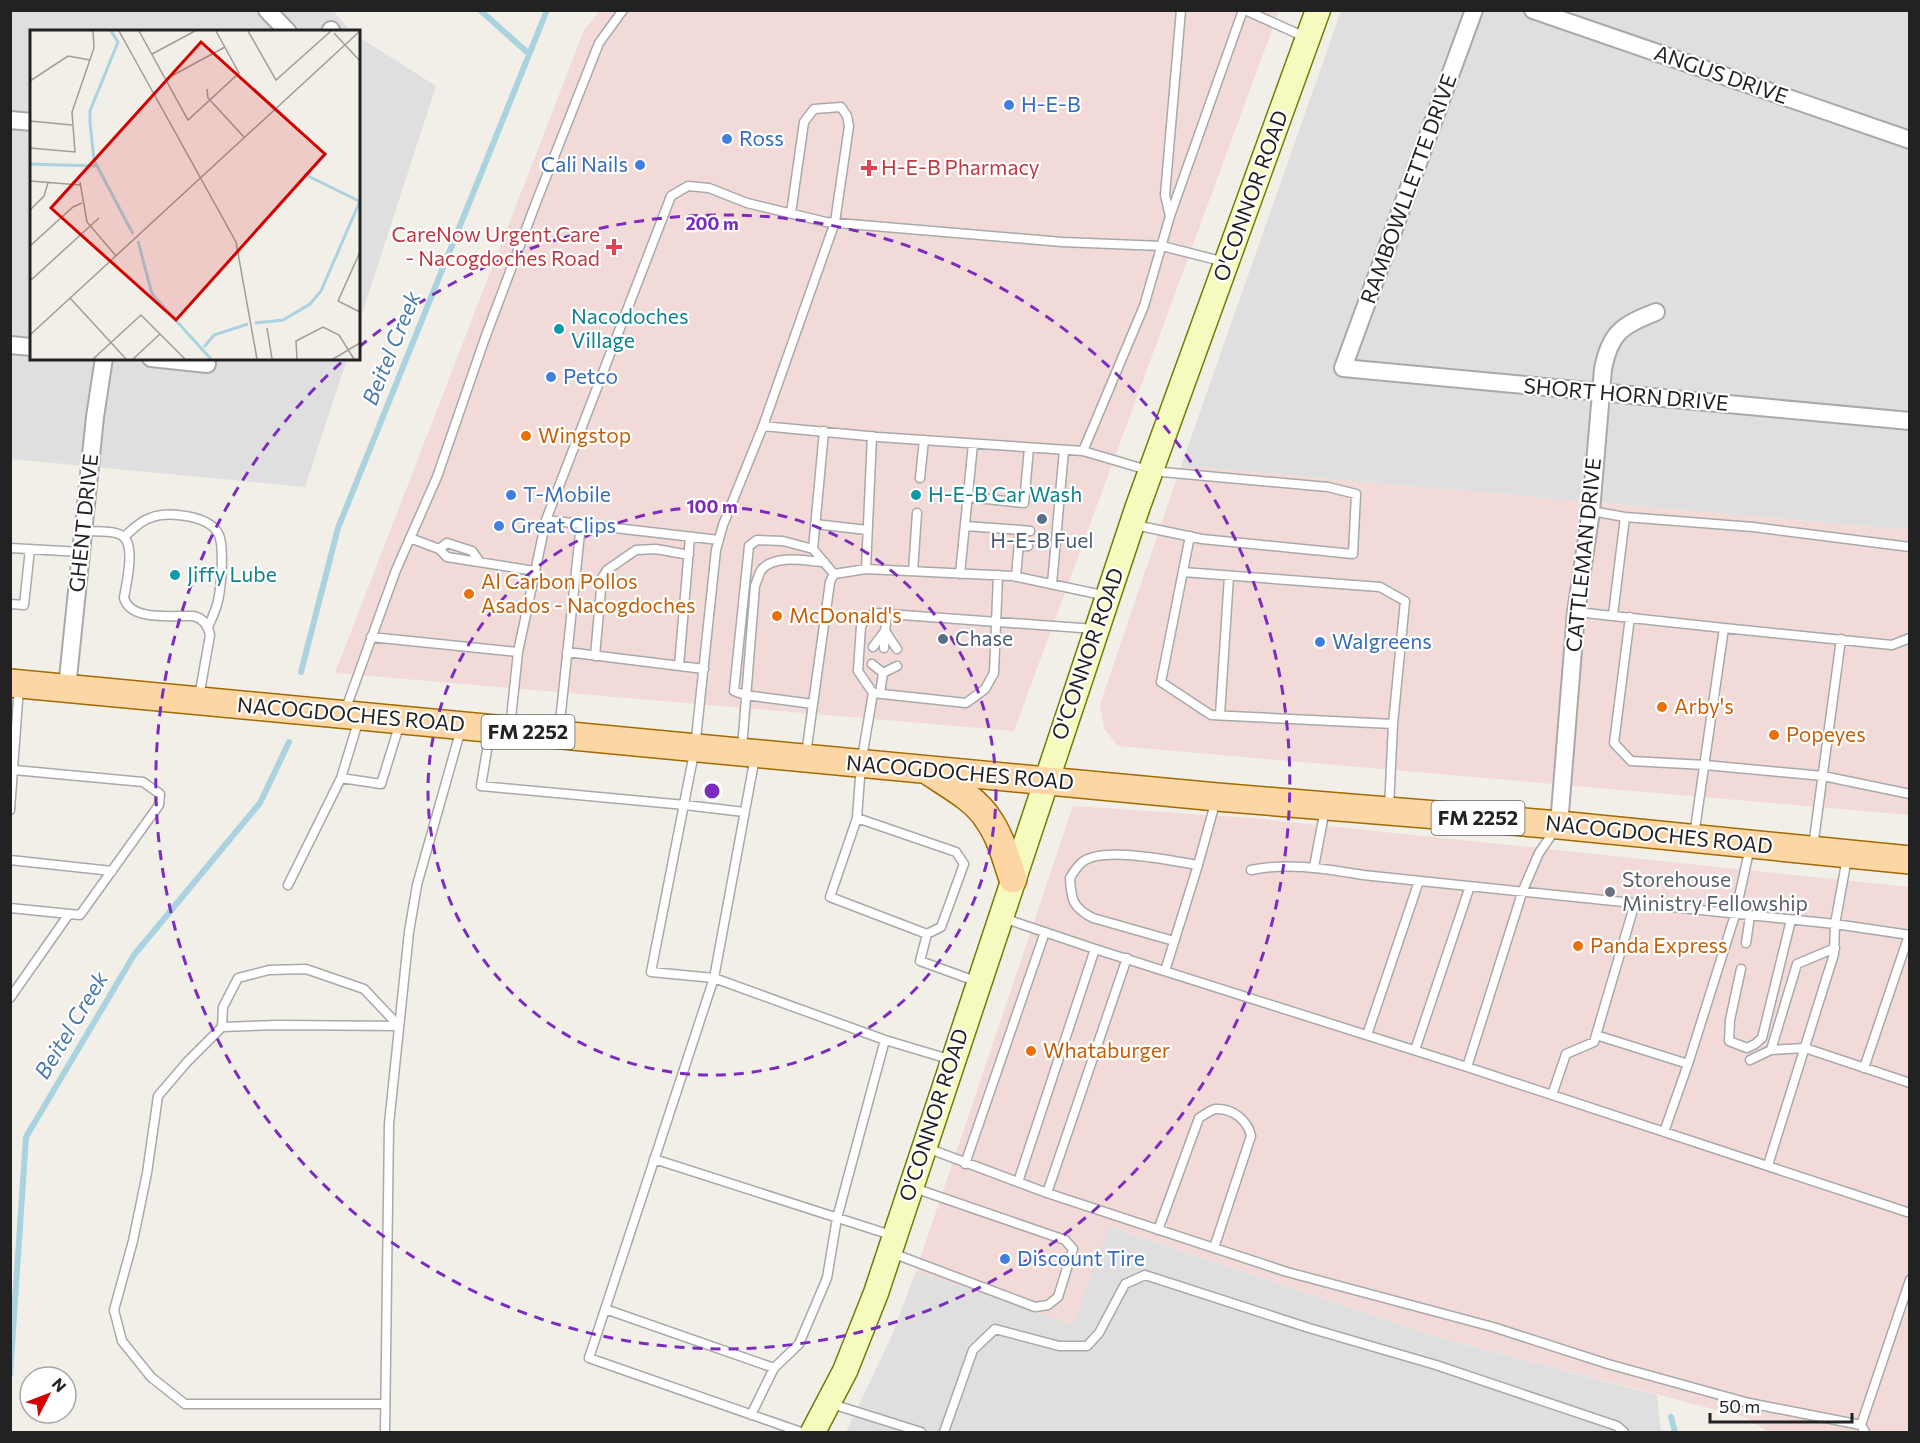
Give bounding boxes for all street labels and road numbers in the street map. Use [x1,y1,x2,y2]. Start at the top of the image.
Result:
street label: ANGUS DRIVE [1651,39,1792,108]
street label: RAMBOWLLETTE DRIVE [1354,70,1461,307]
street label: O'CONNOR ROAD [1207,107,1292,284]
street label: SHORT HORN DRIVE [1523,372,1730,415]
street label: GHENT DRIVE [63,452,102,593]
street label: CATTLEMAN DRIVE [1560,456,1605,653]
street label: O'CONNOR ROAD [1045,564,1128,743]
street label: NACOGDOCHES ROAD [236,691,466,736]
road number: FM 2252 [482,715,574,749]
street label: NACOGDOCHES ROAD [845,749,1075,794]
road number: FM 2252 [1432,801,1524,835]
street label: NACOGDOCHES ROAD [1544,809,1774,858]
street label: O'CONNOR ROAD [893,1025,972,1204]

